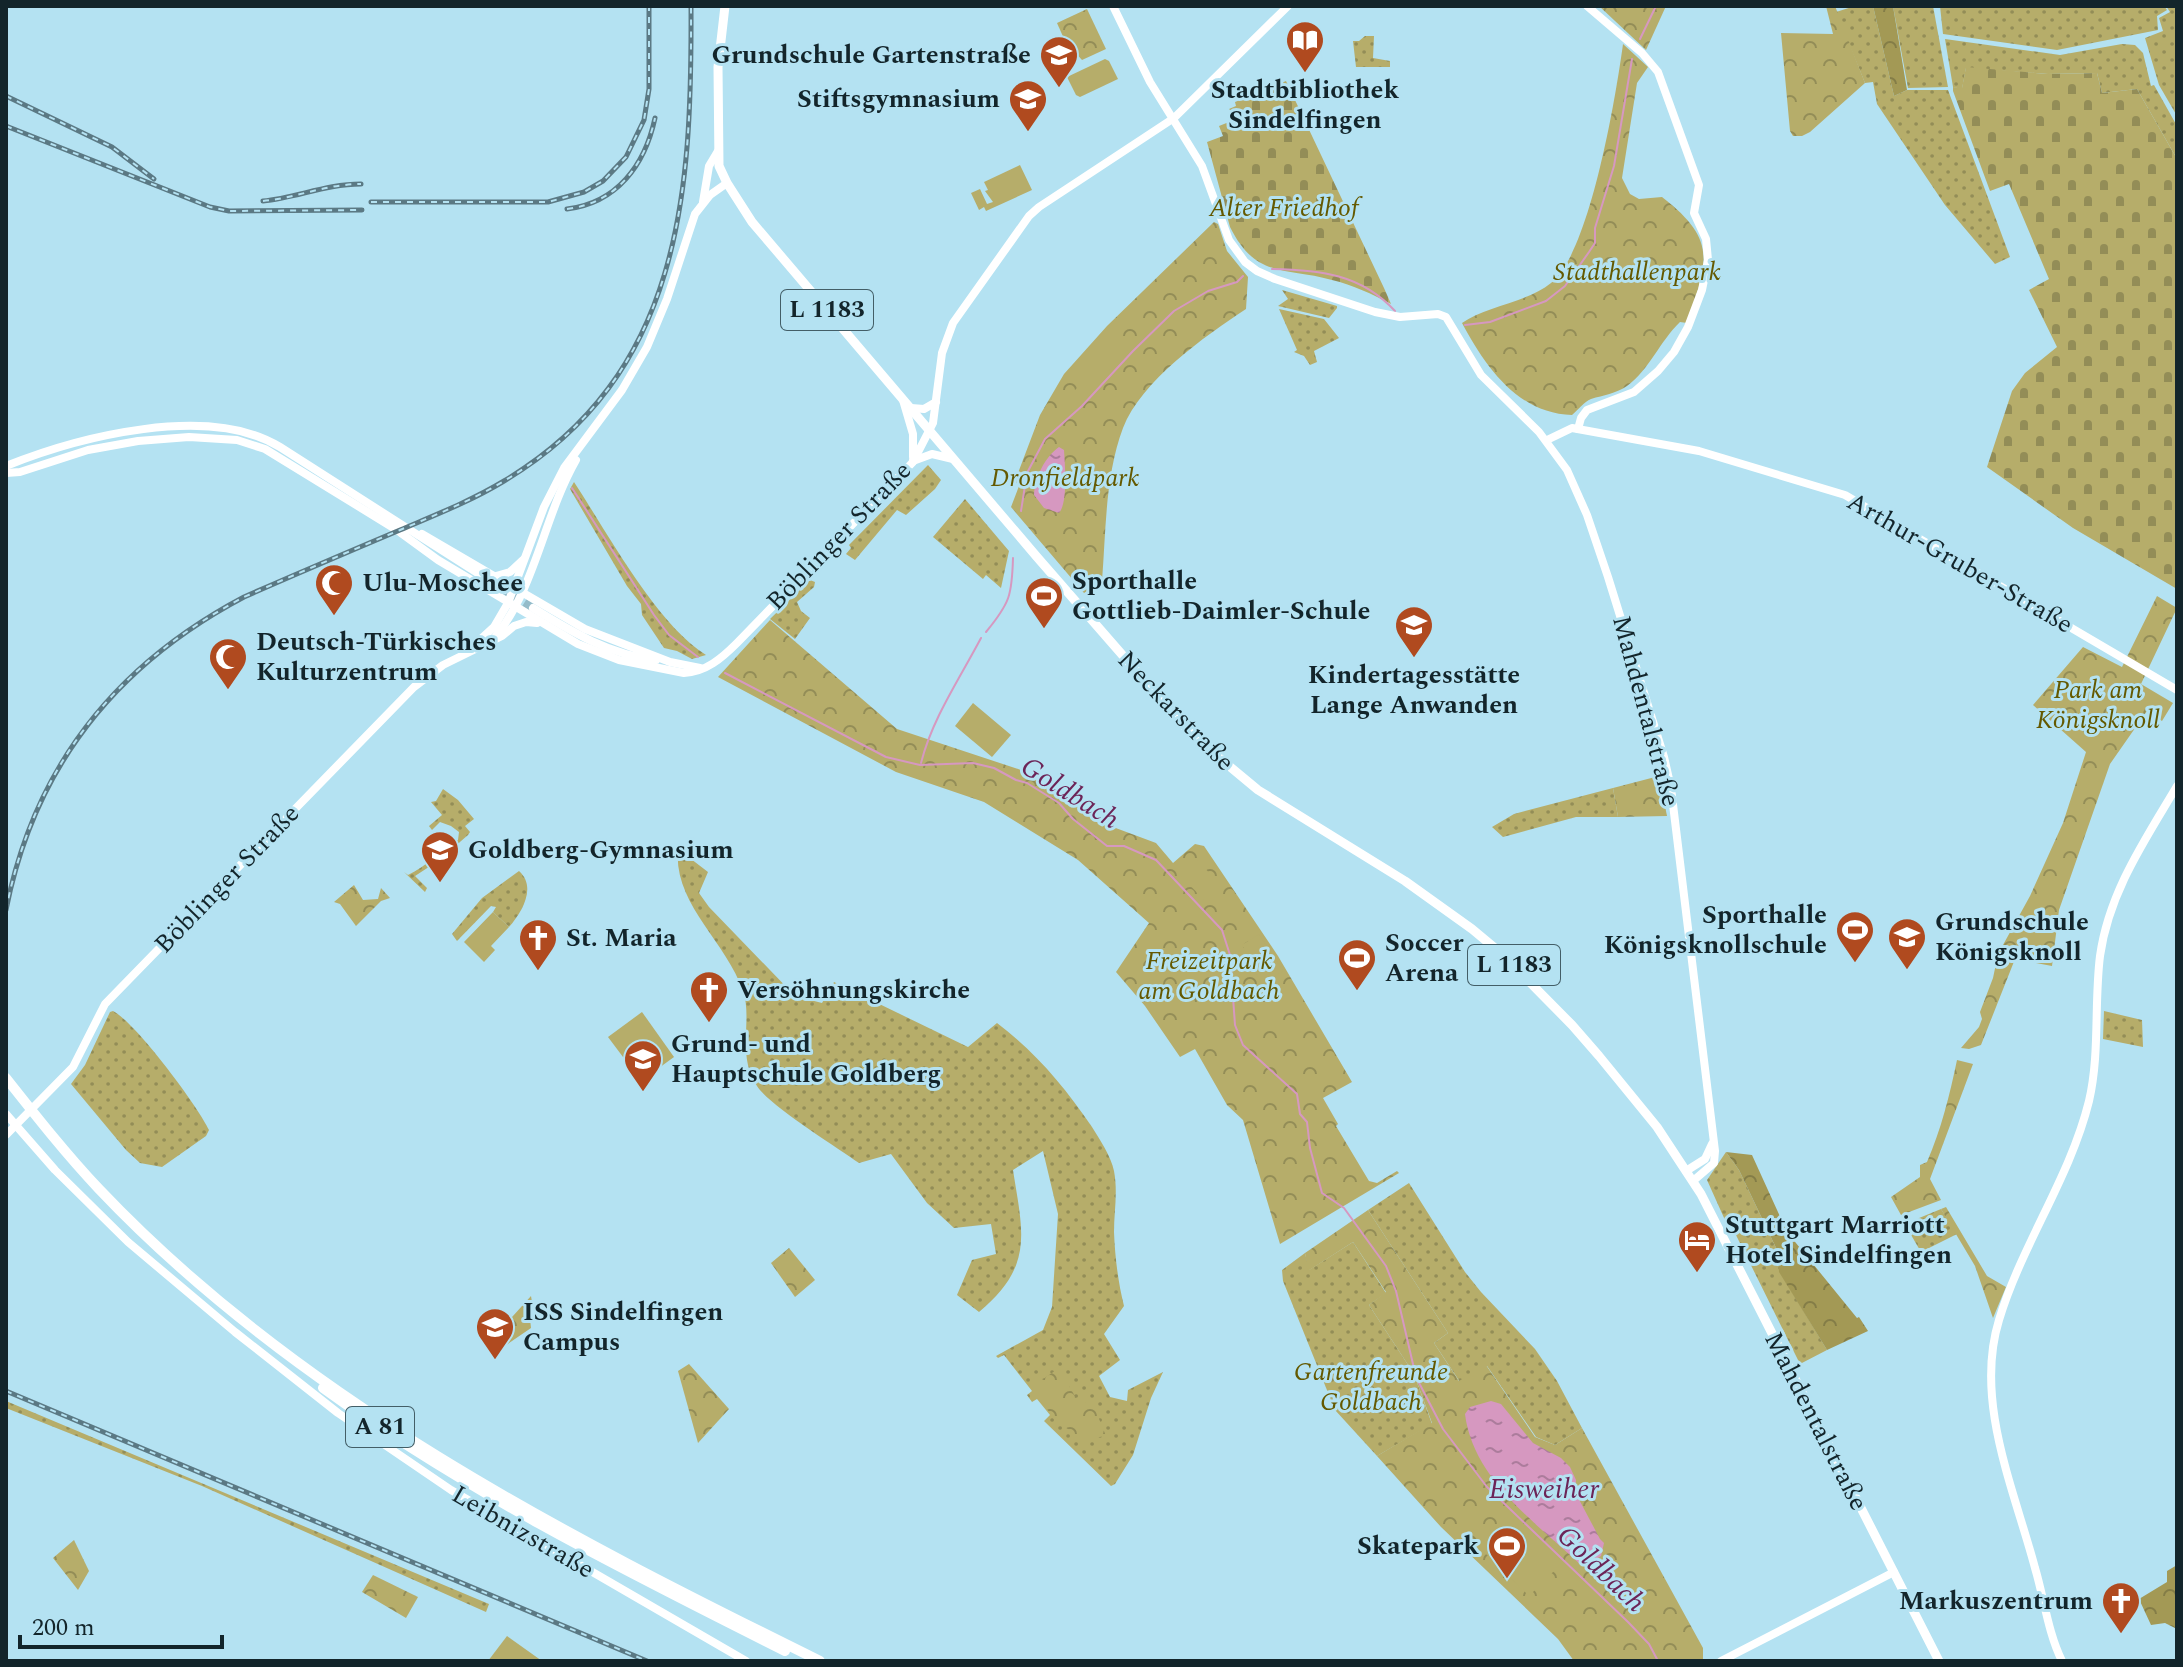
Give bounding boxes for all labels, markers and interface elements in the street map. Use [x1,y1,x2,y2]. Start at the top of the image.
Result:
library icon: Stadtbibliothek Sindelfingen [1284,19,1326,74]
school or university icon: Grundschule Gartenstraße [1038,34,1080,89]
place label: Grundschule Gartenstraße [711,35,1031,75]
place label: Stadtbibliothek Sindelfingen [1211,70,1400,140]
school or university icon: Stiftsgymnasium [1007,78,1049,133]
place label: Stiftsgymnasium [797,79,1000,119]
park label: Alter Friedhof [1208,188,1363,228]
park label: Stadthallenpark [1553,252,1721,292]
road number: L 1183 [781,290,873,330]
street label: Böblinger Straße [757,452,921,620]
park label: Dronfieldpark [991,458,1139,498]
street label: Arthur-Gruber-Straße [1839,482,2081,644]
place label: Sporthalle Gottlieb-Daimler-Schule [1072,561,1370,631]
mosque icon: Ulu-Moschee [313,562,355,617]
place label: Ulu-Moschee [362,563,523,603]
sports icon: Sporthalle Gottlieb-Daimler-Schule [1023,575,1065,630]
school or university icon: Kindertagesstätte Lange Anwanden [1393,604,1435,659]
street label: Mahdentalstraße [1601,611,1691,811]
place label: Deutsch-Türkisches Kulturzentrum [256,622,497,692]
mosque icon: Deutsch-Türkisches Kulturzentrum [207,636,249,691]
street label: Neckarstraße [1108,641,1244,781]
place label: Kindertagesstätte Lange Anwanden [1308,655,1520,725]
park label: Park am Königsknoll [2036,670,2160,740]
water label: Goldbach [1012,746,1128,840]
street label: Böblinger Straße [145,795,309,963]
school or university icon: Goldberg-Gymnasium [419,829,461,884]
place label: Goldberg-Gymnasium [468,830,734,870]
place label: Sporthalle Königsknollschule [1604,895,1827,965]
place label: Grundschule Königsknoll [1935,902,2089,972]
sports icon: Sporthalle Königsknollschule [1834,909,1876,964]
school or university icon: Grundschule Königsknoll [1886,916,1928,971]
church icon: St. Maria [517,917,559,972]
place label: St. Maria [566,918,677,958]
place label: Soccer Arena [1385,923,1465,993]
sports icon: Soccer Arena [1336,937,1378,992]
park label: Freizeitpark am Goldbach [1138,941,1280,1011]
road number: L 1183 [1468,945,1560,985]
church icon: Versöhnungskirche [688,969,730,1024]
place label: Versöhnungskirche [737,970,970,1010]
place label: Grund- und Hauptschule Goldberg [671,1024,941,1094]
school or university icon: Grund- und Hauptschule Goldberg [622,1038,664,1093]
place label: Stuttgart Marriott Hotel Sindelfingen [1725,1205,1952,1275]
hotel icon: Stuttgart Marriott Hotel Sindelfingen [1676,1219,1718,1274]
place label: ISS Sindelfingen Campus [523,1292,723,1362]
school or university icon: ISS Sindelfingen Campus [474,1306,516,1361]
street label: Mahdentalstraße [1754,1324,1878,1518]
park label: Gartenfreunde Goldbach [1294,1352,1448,1422]
road number: A 81 [346,1407,414,1447]
water label: Eisweiher [1489,1468,1600,1511]
street label: Leibnizstraße [444,1475,602,1589]
water label: Goldbach [1547,1515,1655,1623]
sports icon: Skatepark [1486,1525,1528,1580]
place label: Skatepark [1357,1526,1479,1566]
church icon: Markuszentrum [2100,1580,2142,1635]
place label: Markuszentrum [1899,1581,2093,1621]
scale bar [20,1599,222,1649]
text: 200 m [32,1610,95,1646]

